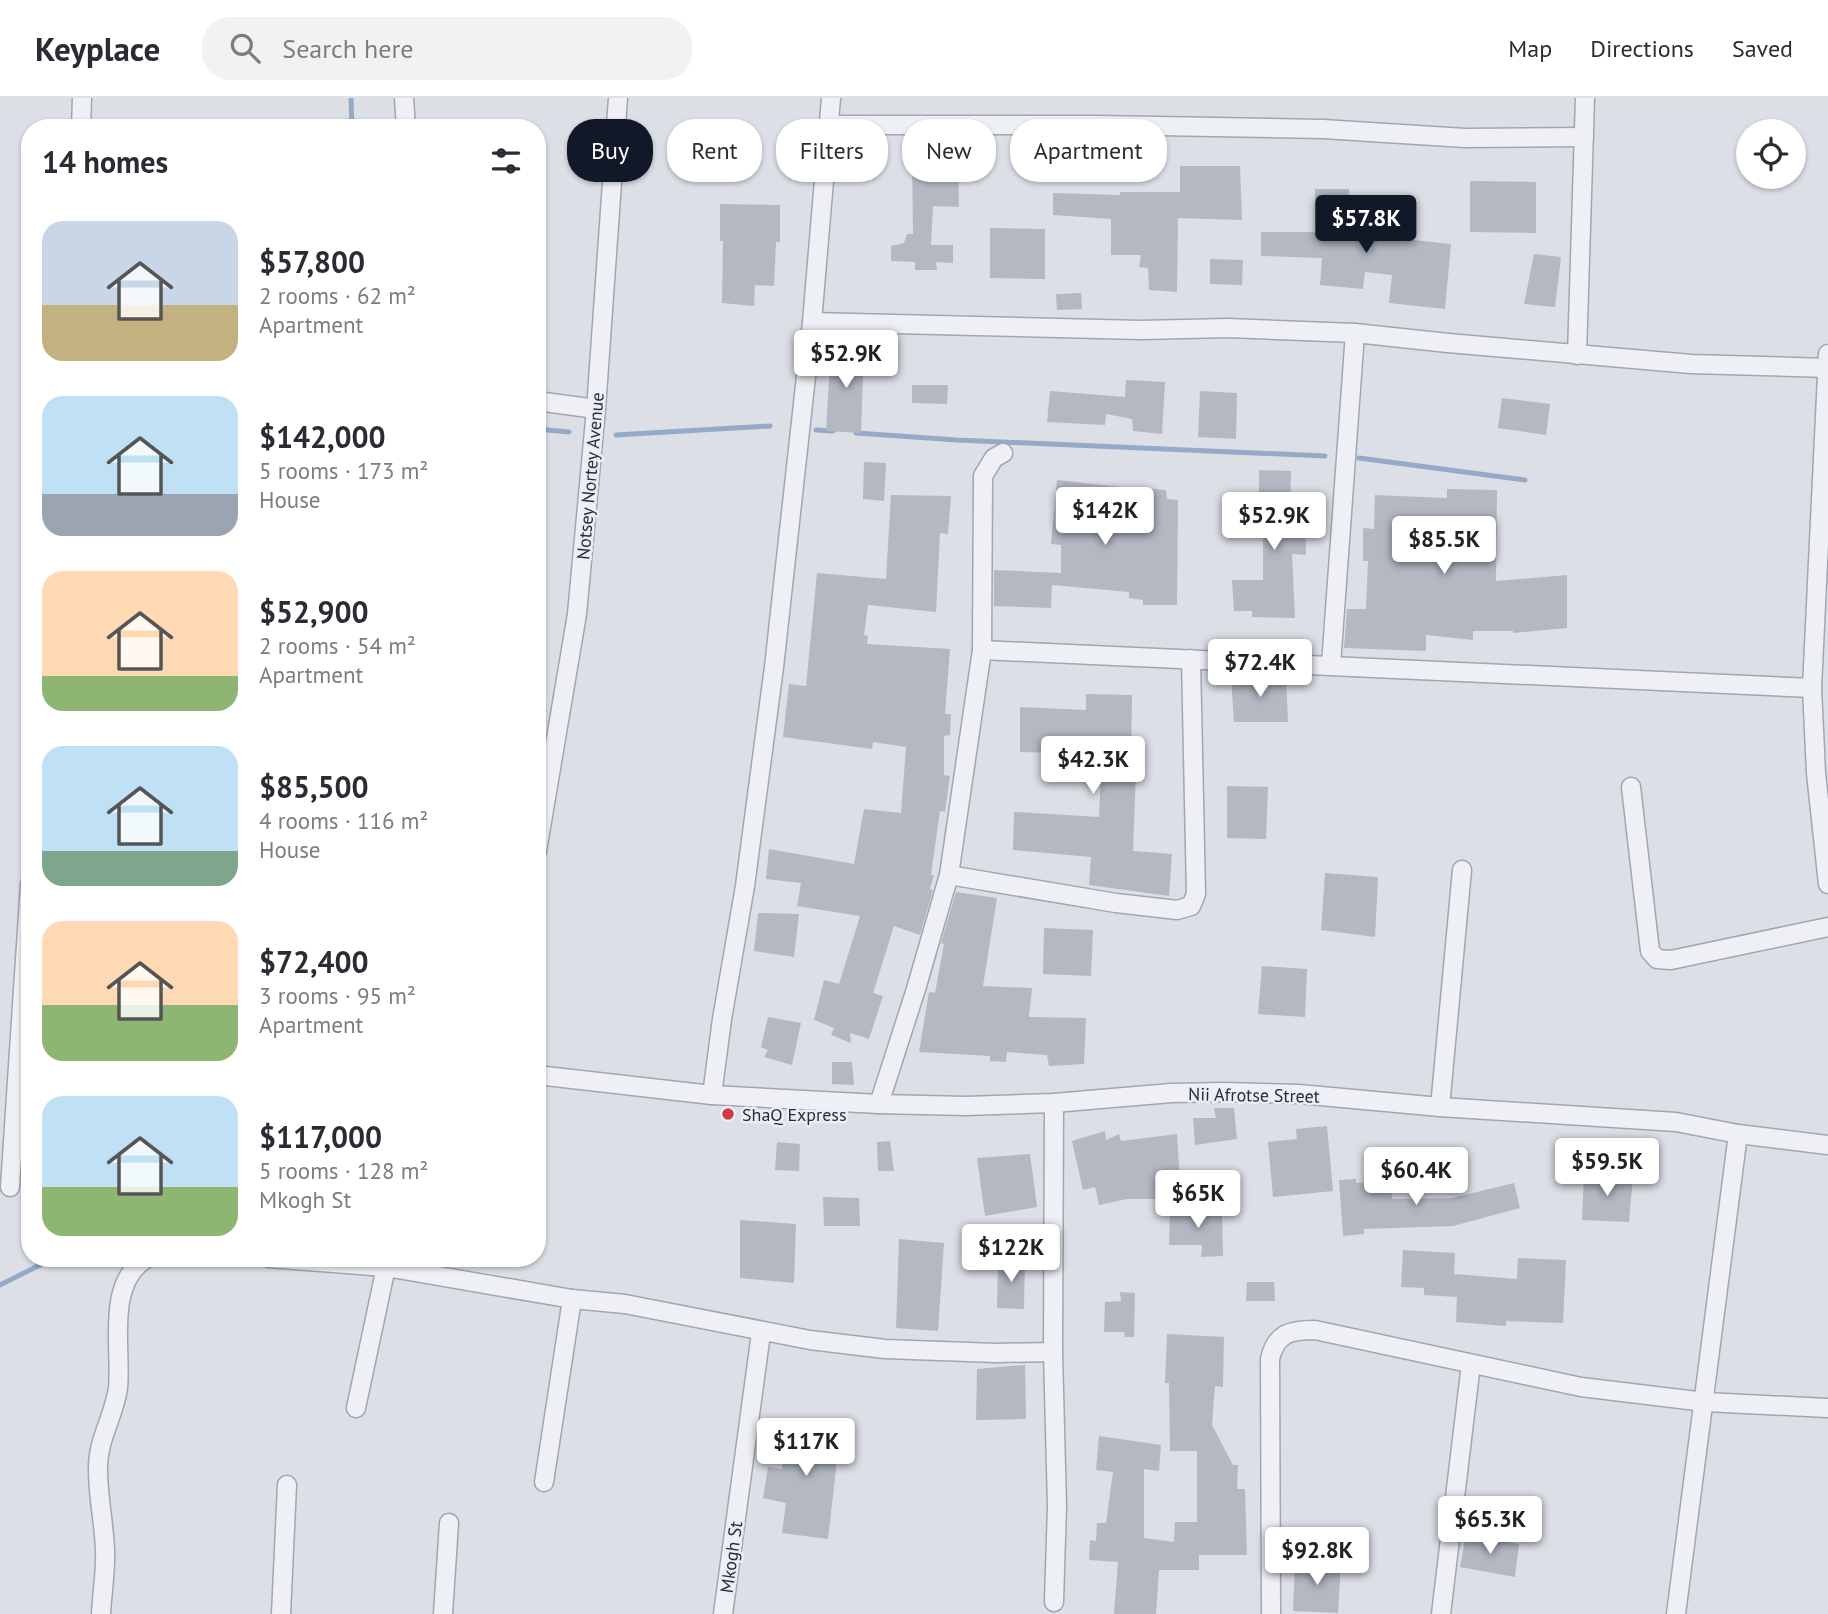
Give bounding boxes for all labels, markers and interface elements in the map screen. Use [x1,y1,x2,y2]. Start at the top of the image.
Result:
search box [202,17,692,80]
text: Keyplace [35,27,160,70]
icon: search [226,29,264,67]
text: Search here [282,32,413,65]
text: Map [1508,33,1552,64]
text: Directions [1590,33,1694,64]
text: Saved [1732,33,1793,64]
chip: Buy [567,119,653,182]
chip: Rent [667,119,762,182]
chip: Filters [776,119,888,182]
chip: New [902,119,996,182]
chip: Apartment [1010,119,1167,182]
map controls [1736,119,1806,189]
button: locate [1736,119,1806,189]
text: 14 homes [42,142,168,181]
icon: filters [487,142,525,180]
pin: $57.8K [1309,195,1423,255]
text: $57.8K [1331,203,1401,232]
text: $57,800 [259,242,365,281]
icon: home [98,249,182,333]
text: 2 rooms · 62 m² [259,281,416,310]
text: Apartment [259,310,363,339]
pin: $52.9K [789,330,903,390]
text: $52.9K [810,338,882,367]
street label: Notsey Nortey Avenue [571,391,609,561]
text: $142,000 [259,417,386,456]
icon: home [98,424,182,508]
text: 5 rooms · 173 m² [259,456,428,485]
text: House [259,485,321,514]
pin: $142K [1056,488,1154,547]
pin: $52.9K [1217,492,1331,552]
text: $142K [1072,495,1138,524]
text: $52.9K [1238,500,1310,529]
pin: $85.5K [1387,517,1501,576]
text: $85.5K [1408,524,1480,553]
text: $52,900 [259,592,369,631]
icon: home [98,599,182,683]
text: 2 rooms · 54 m² [259,631,416,660]
pin: $72.4K [1203,640,1317,699]
text: $72.4K [1224,647,1296,676]
text: Apartment [259,660,363,689]
pin: $42.3K [1036,736,1150,796]
text: $42.3K [1057,744,1129,773]
text: $85,500 [259,767,369,806]
icon: home [98,774,182,858]
text: 4 rooms · 116 m² [259,806,428,835]
text: House [259,835,321,864]
text: $72,400 [259,942,369,981]
icon: home [98,949,182,1033]
text: 3 rooms · 95 m² [259,981,416,1010]
text: Apartment [259,1010,363,1039]
street label: Nii Afrotse Street [1188,1082,1320,1108]
place label: ShaQ Express [742,1103,847,1126]
marker: ShaQ Express [720,1106,736,1122]
text: $117,000 [259,1117,382,1156]
icon: home [98,1124,182,1208]
pin: $59.5K [1550,1138,1664,1198]
text: $59.5K [1571,1146,1643,1175]
pin: $60.4K [1359,1148,1473,1207]
text: $60.4K [1380,1155,1452,1184]
text: 5 rooms · 128 m² [259,1156,428,1185]
pin: $65K [1157,1170,1239,1230]
text: $65K [1171,1178,1225,1207]
text: Mkogh St [259,1185,351,1214]
pin: $122K [962,1224,1060,1284]
text: $122K [978,1232,1044,1261]
pin: $117K [757,1418,855,1478]
text: $117K [773,1426,839,1455]
pin: $65.3K [1433,1496,1547,1556]
text: $65.3K [1454,1504,1526,1533]
street label: Mkogh St [715,1520,747,1594]
pin: $92.8K [1260,1528,1374,1587]
text: $92.8K [1281,1535,1353,1564]

